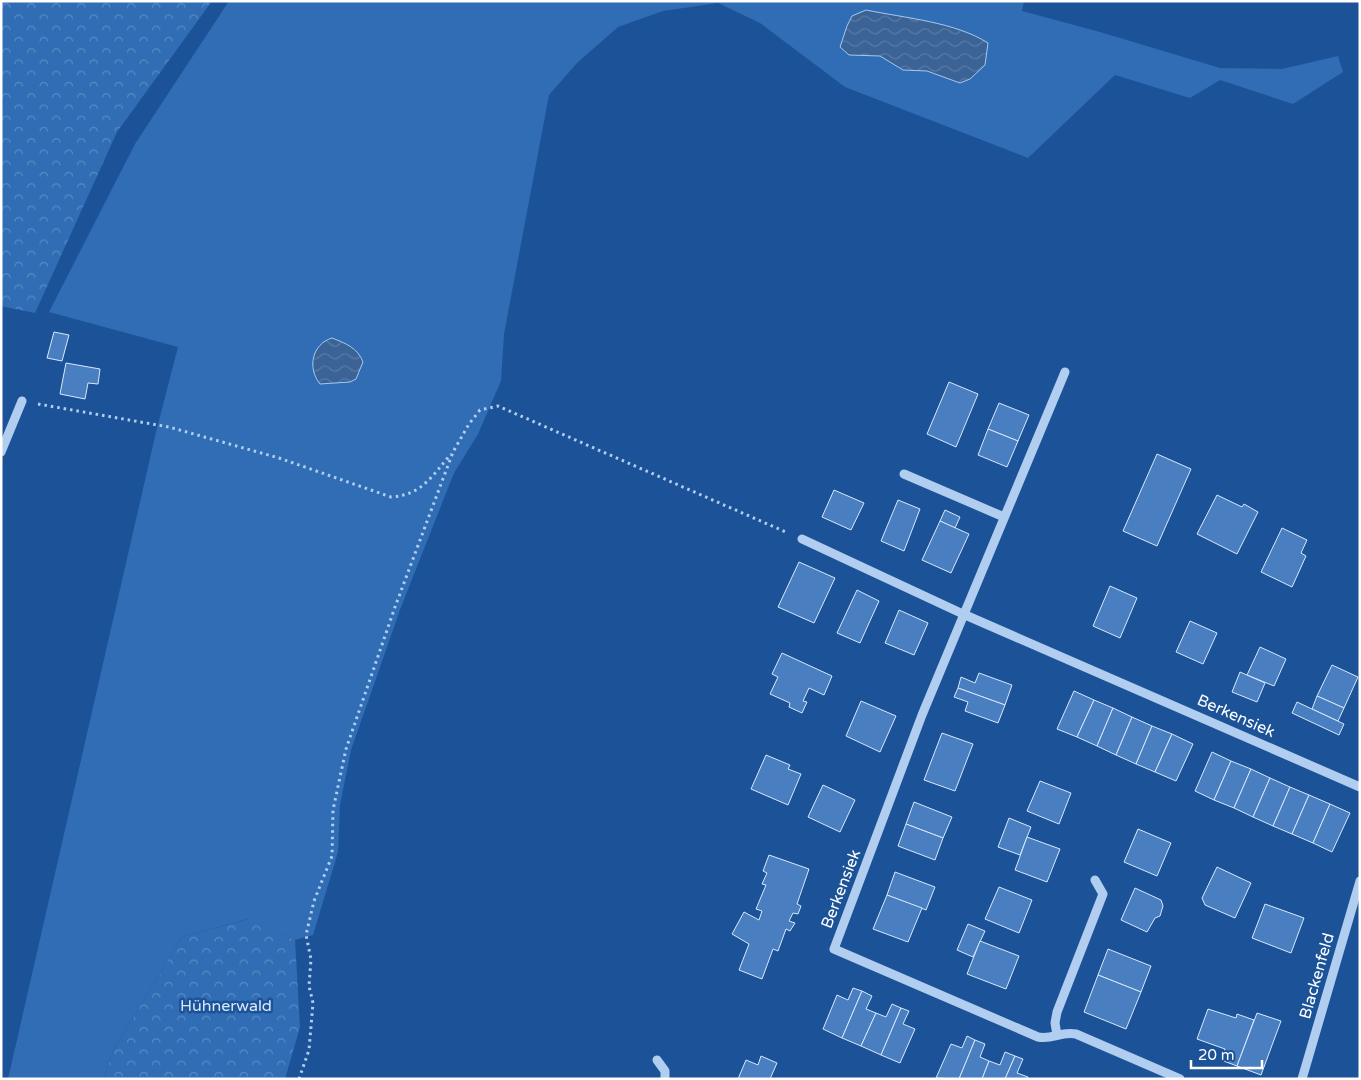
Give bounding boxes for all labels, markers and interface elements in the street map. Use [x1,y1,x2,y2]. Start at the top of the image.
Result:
street label: Berkensiek [1194,690,1278,742]
street label: Berkensiek [817,846,865,931]
street label: Blackenfeld [1295,931,1339,1021]
park label: Hühnerwald [180,996,272,1016]
scale bar [1191,1038,1262,1070]
text: 20 m [1198,1046,1235,1064]

